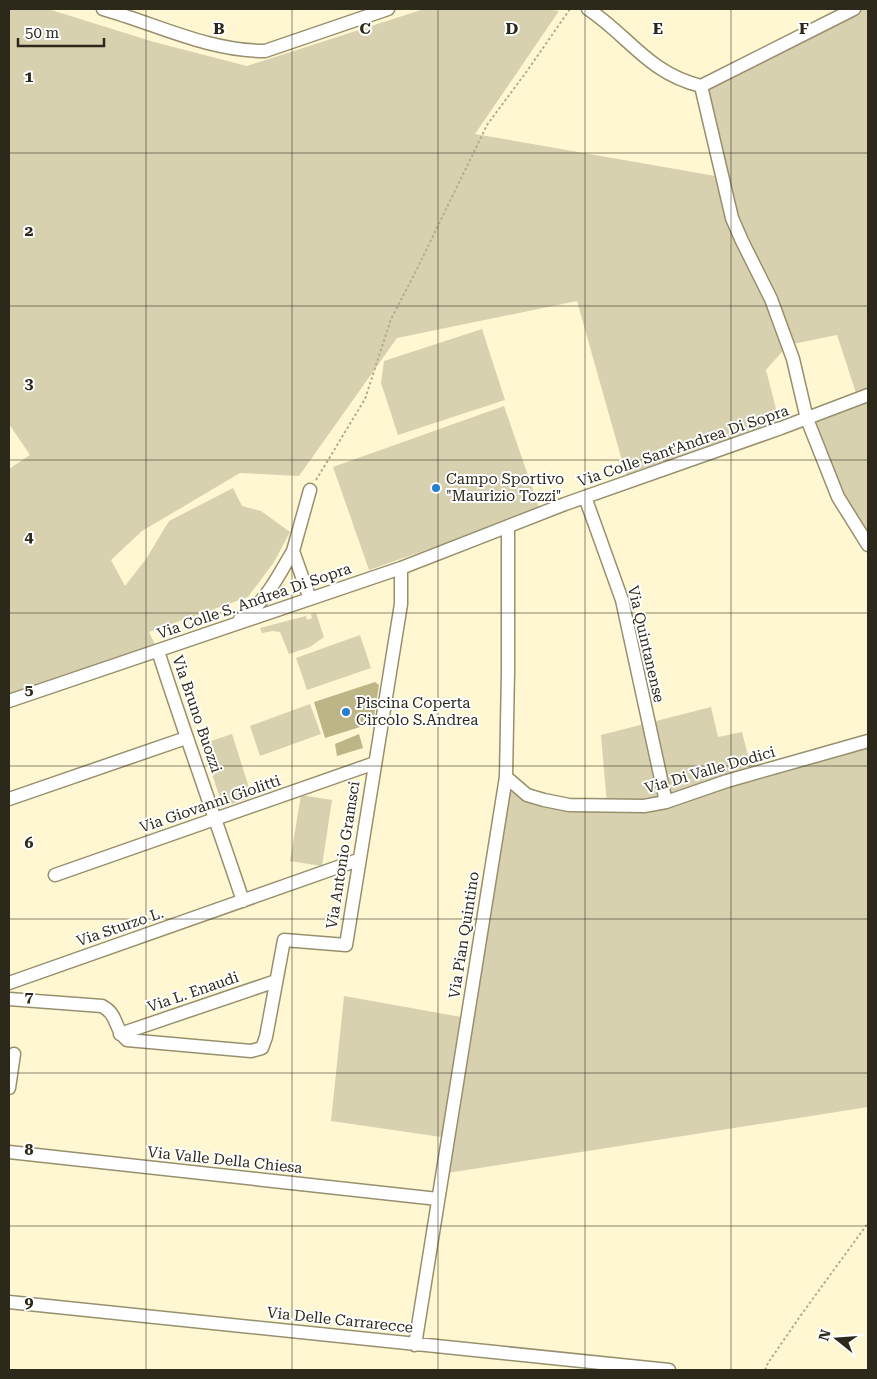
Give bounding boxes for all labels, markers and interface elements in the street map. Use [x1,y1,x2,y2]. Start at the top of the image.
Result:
scale bar [18,15,104,47]
text: B [213,19,225,38]
text: C [359,19,371,38]
text: D [506,19,519,38]
text: E [653,19,663,38]
text: F [799,19,809,38]
text: 50 m [25,24,60,42]
text: 1 [25,67,34,86]
text: 2 [25,221,34,240]
text: 3 [25,374,34,393]
street label: Via Colle Sant'Andrea Di Sopra [575,401,791,491]
place label: Campo Sportivo "Maurizio Tozzi" [446,470,564,505]
marker: Campo Sportivo "Maurizio Tozzi" [430,482,442,494]
text: 4 [25,527,34,546]
street label: Via Colle S. Andrea Di Sopra [155,559,353,643]
street label: Via Quintanense [624,584,668,704]
street label: Via Bruno Buozzi [168,653,226,775]
text: 5 [25,680,34,699]
place label: Piscina Coperta Circolo S.Andrea [356,694,478,729]
marker: Piscina Coperta Circolo S.Andrea [340,706,352,718]
street label: Via Di Valle Dodici [643,743,777,797]
street label: Via Giovanni Giolitti [137,771,283,837]
street label: Via Antonio Gramsci [322,780,364,930]
text: 6 [25,833,34,852]
street label: Via Pian Quintino [445,870,483,1000]
street label: Via Sturzo L. [74,904,166,950]
street label: Via L. Enaudi [145,968,241,1016]
text: 7 [25,987,34,1006]
text: 8 [25,1140,34,1159]
street label: Via Valle Della Chiesa [147,1143,303,1177]
text: 9 [25,1293,34,1312]
street label: Via Delle Carrarecce [266,1303,414,1337]
north arrow [812,1314,862,1364]
text: N [815,1327,834,1343]

